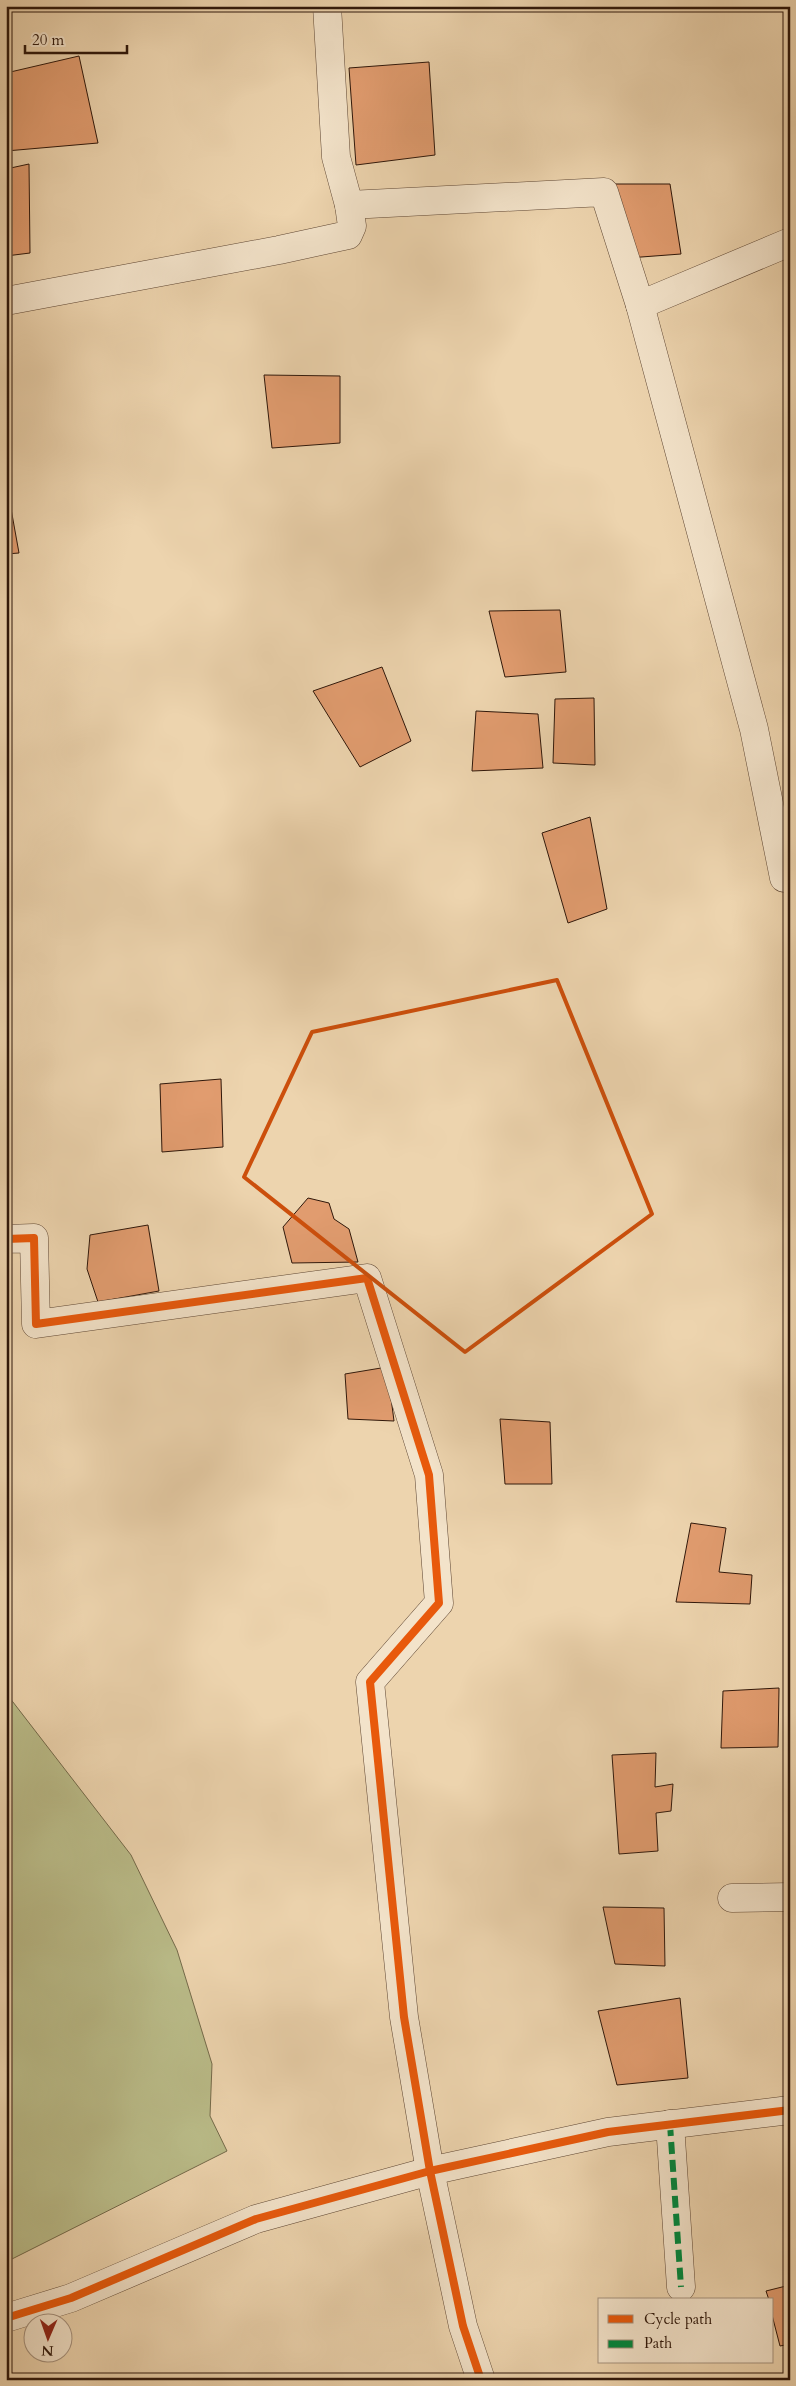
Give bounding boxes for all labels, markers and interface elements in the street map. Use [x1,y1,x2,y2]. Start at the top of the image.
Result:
scale bar [25,22,128,54]
text: 20 m [32,30,64,50]
legend [598,2298,774,2364]
text: Cycle path [644,2309,713,2329]
north arrow [22,2314,72,2364]
text: Path [644,2333,673,2353]
text: N [41,2341,54,2360]

